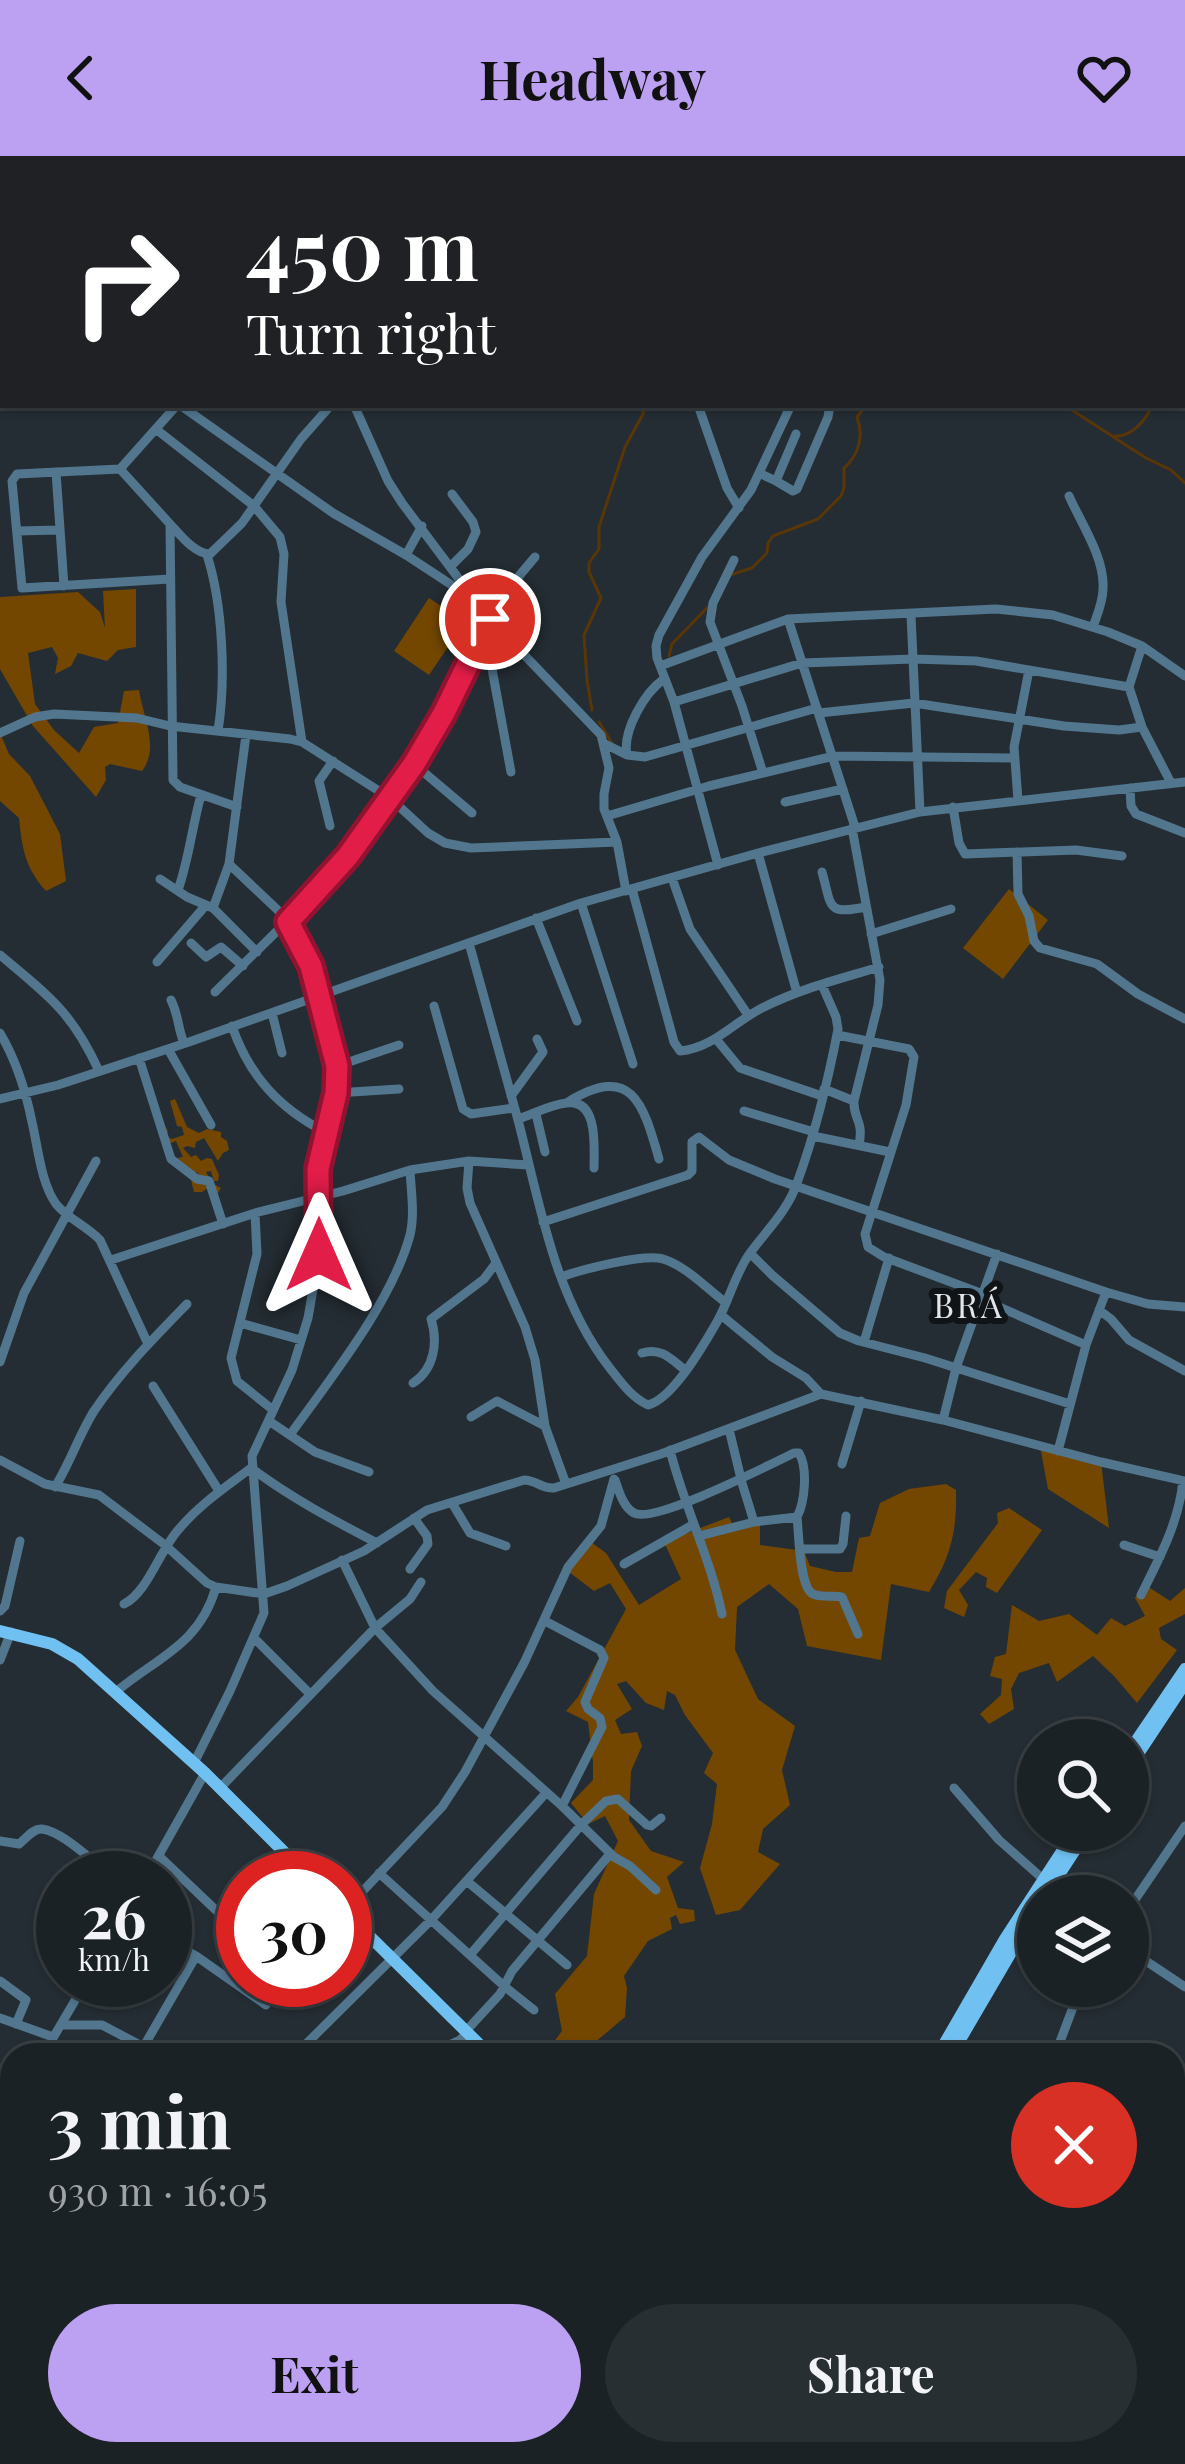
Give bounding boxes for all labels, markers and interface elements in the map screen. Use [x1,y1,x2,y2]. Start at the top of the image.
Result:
text: Headway [479,42,706,114]
icon: back [48,45,114,111]
icon: heart [1071,45,1137,111]
text: 450 m [246,190,479,302]
icon: right [48,204,204,360]
text: Turn right [246,297,496,369]
pin [439,568,541,670]
icon: arrive [457,586,523,652]
position arrow [256,1192,382,1318]
district label: BRÁ [933,1282,1005,1326]
map controls [1017,1719,1149,2007]
button: search [1017,1719,1149,1851]
speed limit sign: 30 [216,1851,372,2007]
text: 26 [81,1874,147,1954]
button: layers [1017,1875,1149,2007]
text: km/h [78,1939,150,1979]
text: 3 min [48,2071,232,2167]
button: close [1011,2082,1137,2208]
text: 930 m · 16:05 [48,2164,267,2216]
button: Exit [48,2304,581,2442]
button: Share [605,2304,1137,2442]

